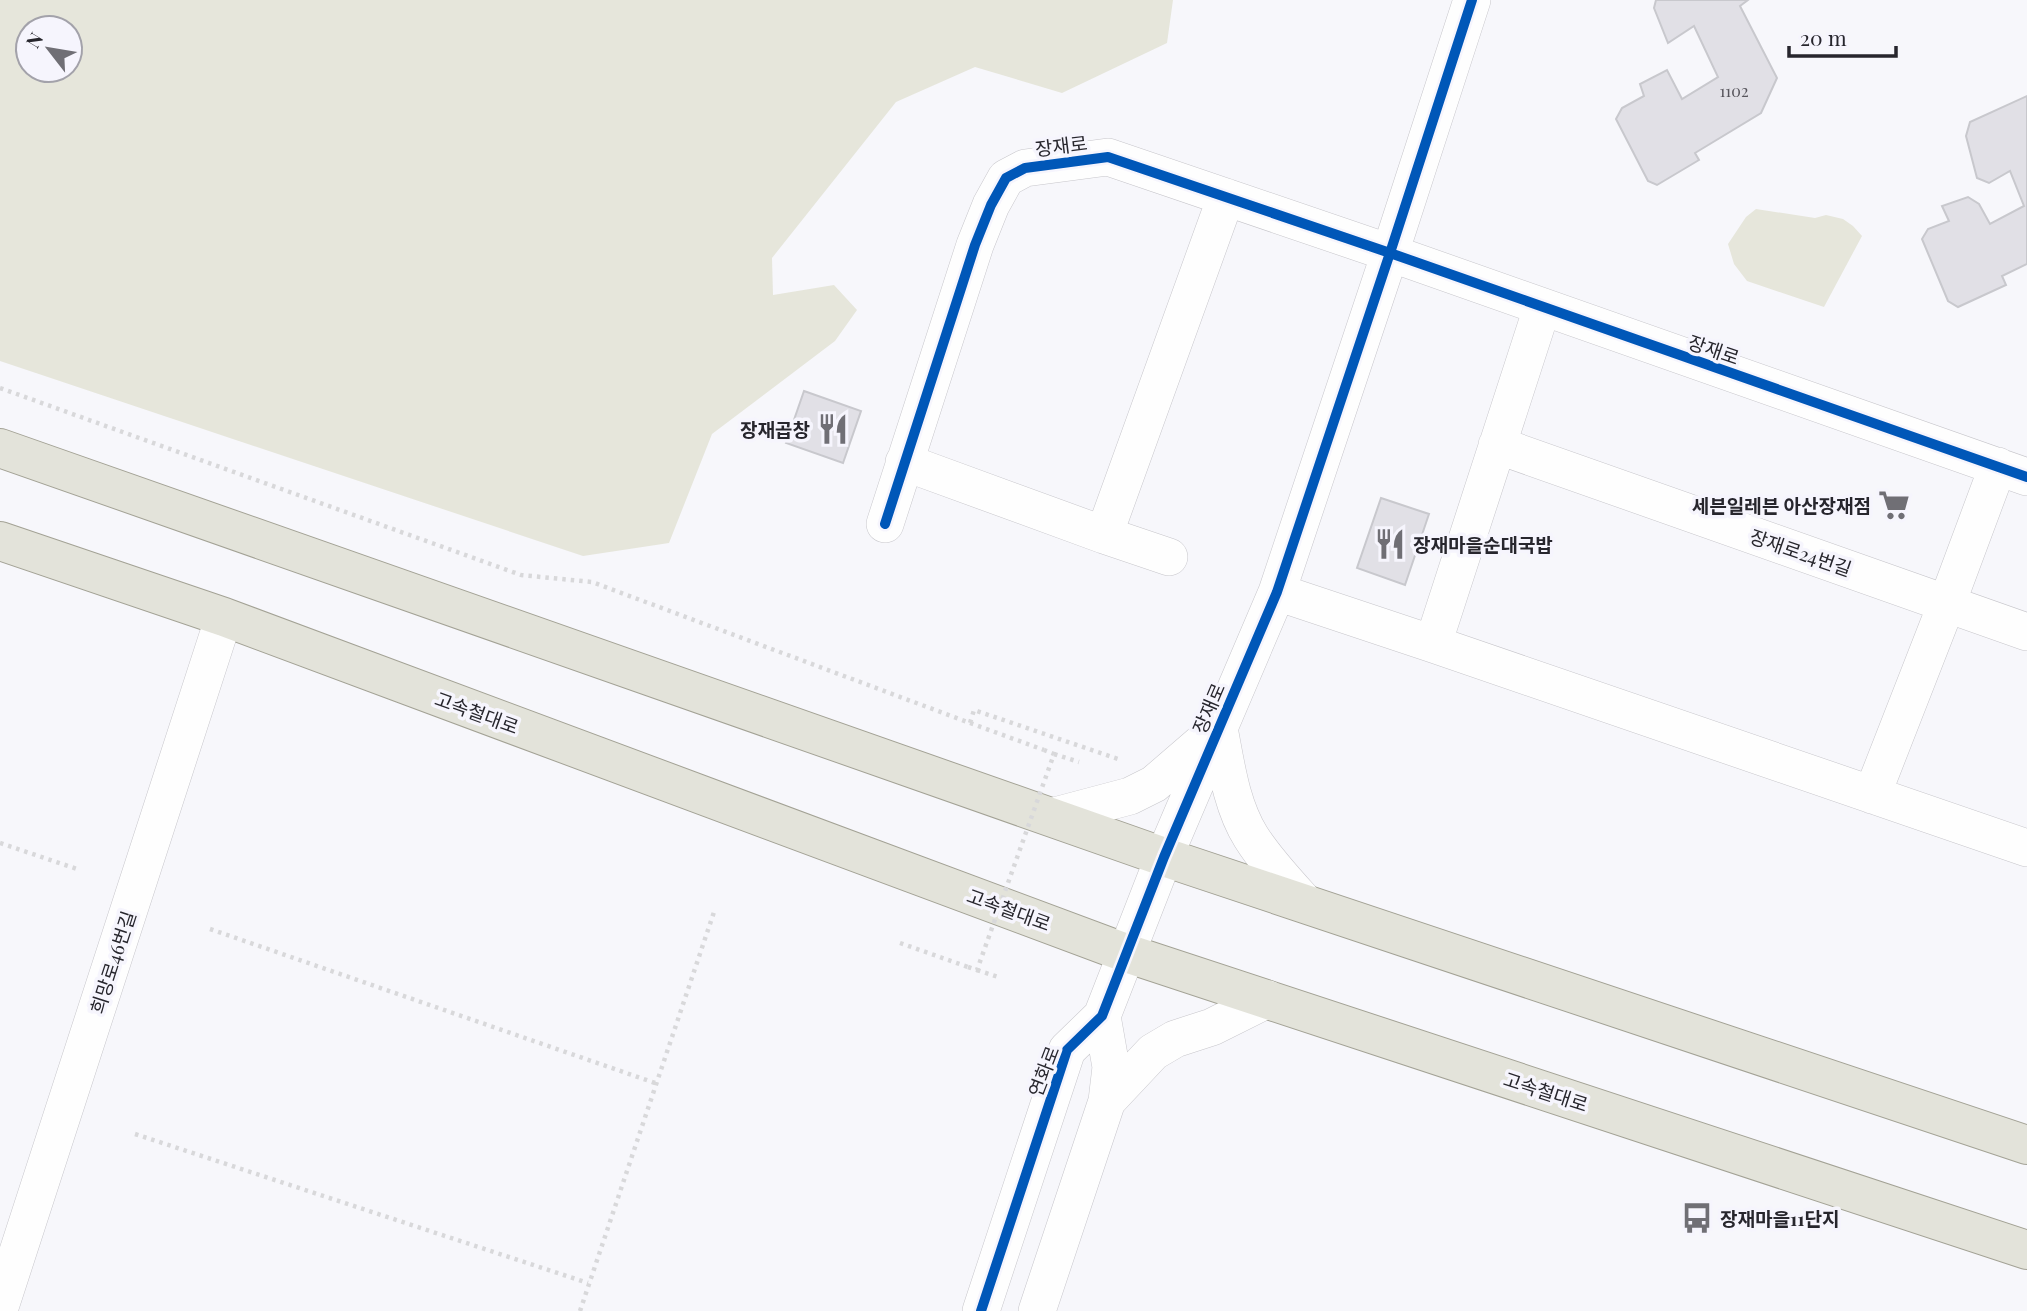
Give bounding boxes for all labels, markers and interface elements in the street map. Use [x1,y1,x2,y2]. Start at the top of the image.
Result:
north arrow [14,14,84,84]
scale bar [1789,14,1896,58]
text: 20 m [1800,23,1847,51]
text: N [19,27,48,52]
house number: 1102 [1719,80,1749,101]
street label: 장재로 [1033,129,1089,161]
street label: 장재로 [1685,328,1743,370]
restaurant icon: 장재곱창 [816,412,850,446]
place label: 장재곱창 [740,416,810,442]
supermarket icon: 세븐일레븐 아산장재점 [1877,488,1911,522]
place label: 세븐일레븐 아산장재점 [1692,492,1871,518]
street label: 장재로24번길 [1747,522,1855,582]
restaurant icon: 장재마을순대국밥 [1373,527,1407,561]
place label: 장재마을순대국밥 [1413,531,1553,557]
street label: 장재로 [1186,679,1230,737]
street label: 고속철대로 [431,685,523,739]
street label: 고속철대로 [963,882,1055,936]
street label: 희망로46번길 [83,907,141,1017]
street label: 연화로 [1021,1042,1065,1100]
street label: 고속철대로 [1500,1065,1592,1117]
bus stop icon: 장재마을11단지 [1680,1201,1714,1235]
place label: 장재마을11단지 [1720,1205,1839,1231]

